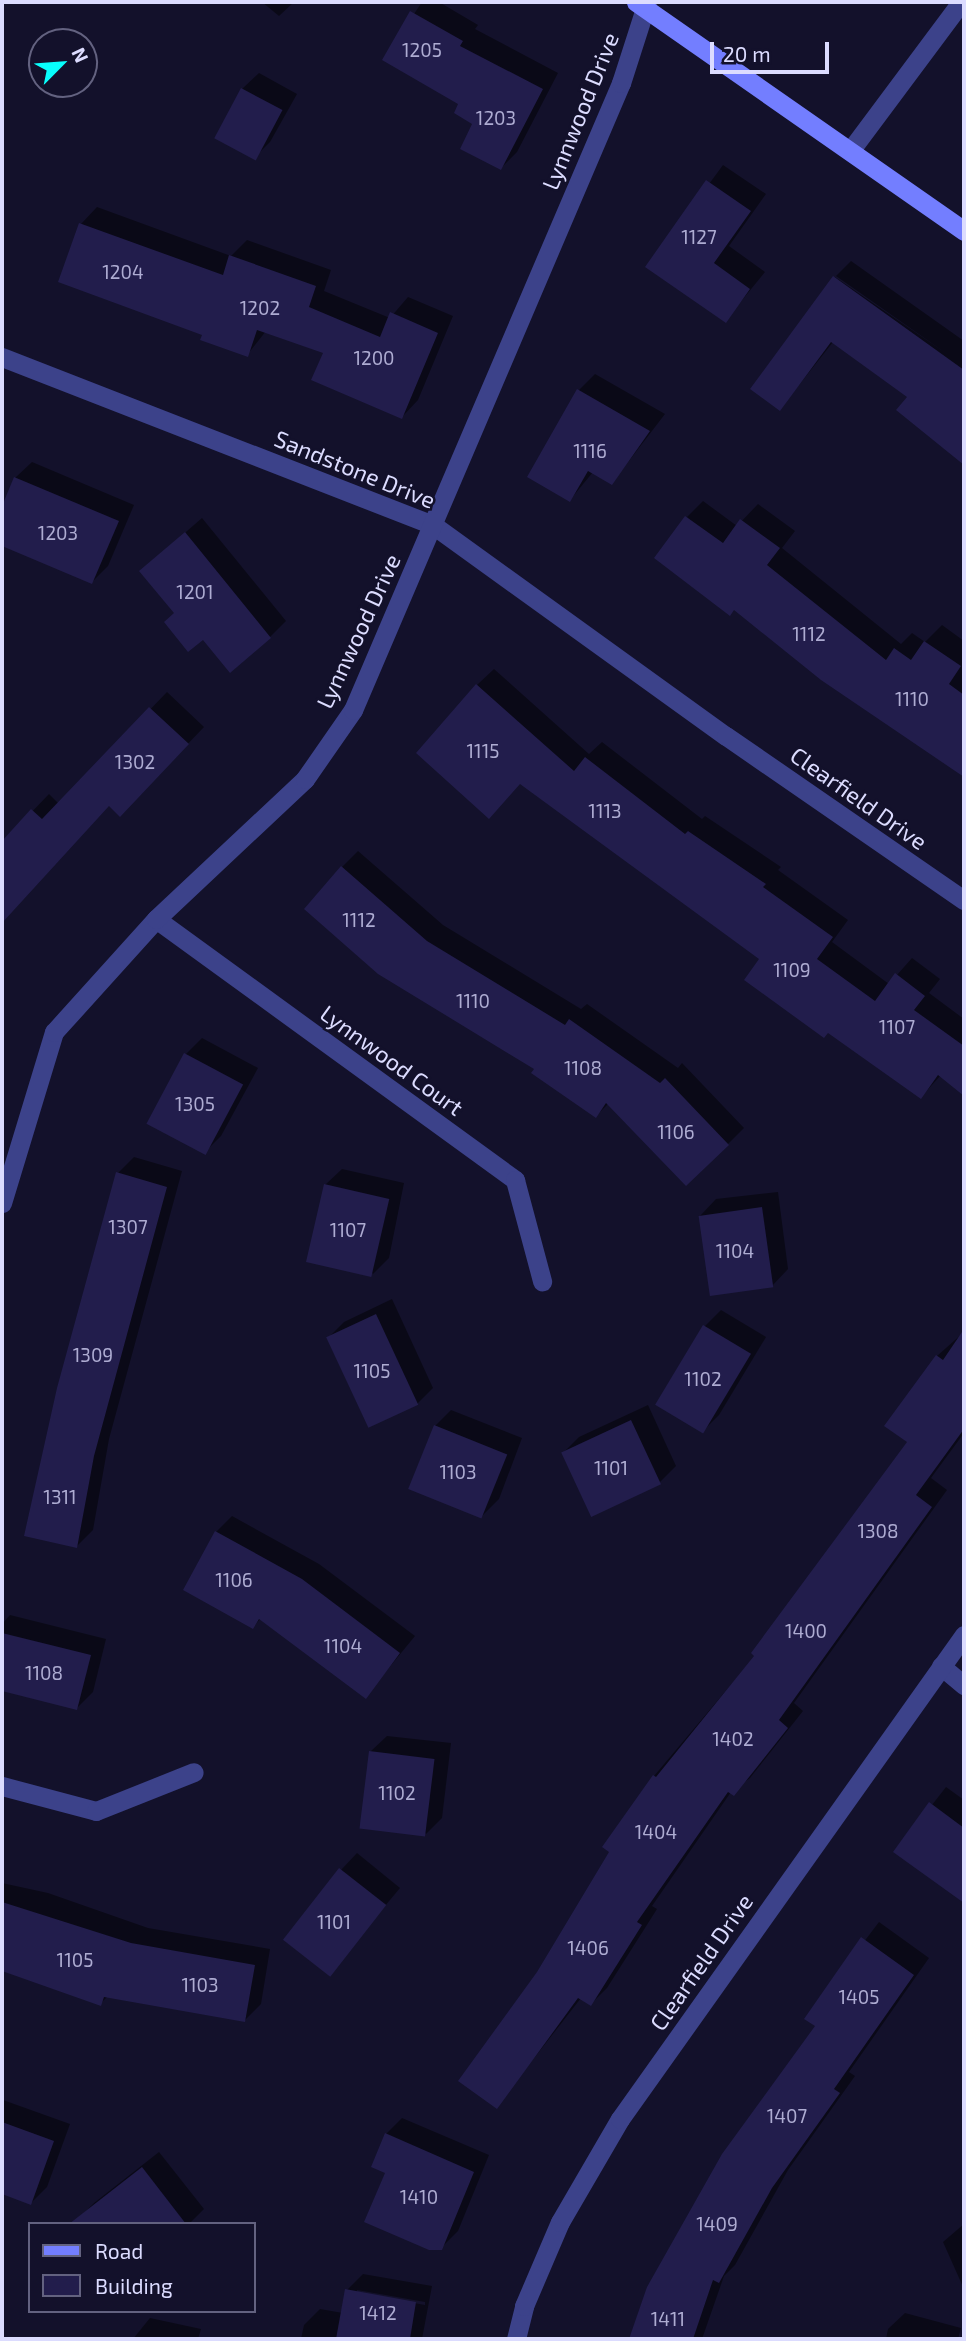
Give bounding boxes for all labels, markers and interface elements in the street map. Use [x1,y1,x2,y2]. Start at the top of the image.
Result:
north arrow [28,28,98,98]
street label: Lynnwood Drive [536,28,624,194]
scale bar [714,28,833,72]
house number: 1205 [402,39,442,61]
text: 20 m [723,41,771,66]
text: N [67,44,94,66]
house number: 1203 [476,107,516,129]
house number: 1127 [681,226,717,248]
house number: 1204 [102,261,144,283]
house number: 1202 [240,297,280,319]
house number: 1200 [353,347,395,369]
street label: Sandstone Drive [271,424,439,514]
house number: 1116 [573,440,607,462]
house number: 1203 [38,522,78,544]
street label: Lynnwood Drive [310,549,406,713]
house number: 1201 [176,581,214,603]
house number: 1112 [792,623,826,645]
house number: 1110 [895,688,929,710]
house number: 1115 [467,740,499,762]
street label: Clearfield Drive [785,741,933,855]
house number: 1302 [115,751,155,773]
house number: 1113 [588,800,622,822]
house number: 1112 [342,909,376,931]
house number: 1109 [773,959,811,981]
house number: 1110 [456,990,490,1012]
street label: Lynnwood Court [315,999,469,1121]
house number: 1107 [879,1016,915,1038]
house number: 1108 [564,1057,602,1079]
house number: 1305 [175,1093,215,1115]
house number: 1106 [657,1121,695,1143]
house number: 1307 [108,1216,148,1238]
house number: 1107 [330,1219,366,1241]
house number: 1104 [716,1240,754,1262]
house number: 1309 [73,1344,113,1366]
house number: 1105 [354,1360,390,1382]
house number: 1102 [684,1368,722,1390]
house number: 1101 [594,1457,628,1479]
house number: 1103 [439,1461,477,1483]
house number: 1311 [43,1486,77,1508]
house number: 1308 [857,1520,899,1542]
house number: 1106 [215,1569,253,1591]
house number: 1400 [785,1620,827,1642]
house number: 1104 [324,1635,362,1657]
house number: 1108 [25,1662,63,1684]
house number: 1402 [712,1728,754,1750]
house number: 1102 [378,1782,416,1804]
house number: 1404 [635,1821,677,1843]
street label: Clearfield Drive [644,1888,758,2036]
house number: 1101 [317,1911,351,1933]
house number: 1406 [567,1937,609,1959]
house number: 1105 [57,1949,93,1971]
house number: 1103 [181,1974,219,1996]
house number: 1405 [839,1986,879,2008]
house number: 1407 [767,2105,807,2127]
house number: 1410 [400,2186,438,2208]
house number: 1409 [696,2213,738,2235]
legend [28,2222,256,2313]
text: Road [95,2238,143,2263]
text: Building [95,2273,173,2298]
house number: 1412 [359,2302,397,2324]
house number: 1411 [651,2308,685,2330]

